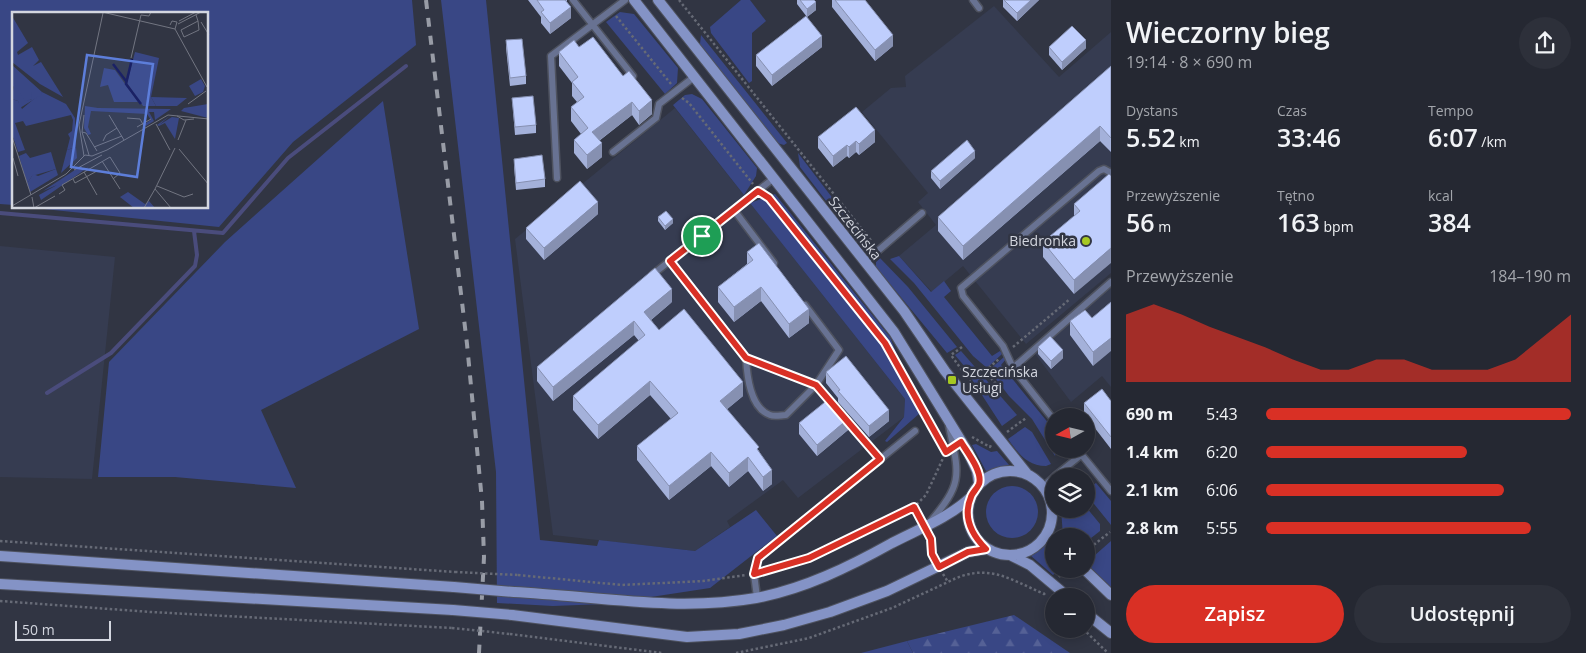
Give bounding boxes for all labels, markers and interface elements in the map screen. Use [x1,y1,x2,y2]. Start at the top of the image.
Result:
inset map [12,12,209,209]
text: Wieczorny bieg [1126,13,1330,51]
button: share [1519,17,1571,69]
text: 19:14 · 8 × 690 m [1126,51,1252,73]
text: Dystans [1126,101,1178,120]
text: Czas [1277,101,1307,120]
text: Tempo [1428,101,1474,120]
text: 5.52 [1126,120,1176,154]
text: 33:46 [1277,120,1341,154]
text: 6:07 [1428,120,1478,154]
text: km [1176,132,1200,151]
text: /km [1478,132,1507,151]
text: Przewyższenie [1126,186,1220,205]
text: Tętno [1277,186,1315,205]
text: kcal [1428,186,1453,205]
street label: Szczecińska [825,192,886,263]
text: 56 [1126,205,1155,239]
text: 163 [1277,205,1320,239]
text: 384 [1428,205,1471,239]
pin [681,215,723,257]
text: m [1155,217,1171,236]
text: bpm [1320,217,1354,236]
icon: arrive [688,222,716,250]
place label: Biedronka [1009,231,1076,250]
marker: Biedronka [1080,235,1092,247]
text: Przewyższenie [1126,265,1234,287]
text: 184–190 m [1489,265,1571,287]
place label: Szczecińska Usługi [962,362,1038,397]
marker: Szczecińska Usługi [946,374,958,386]
text: 690 m [1126,403,1173,425]
text: 5:43 [1206,403,1238,425]
north arrow [1045,408,1095,458]
map controls [1045,408,1095,638]
text: 1.4 km [1126,441,1179,463]
text: 6:20 [1206,441,1238,463]
button: layers [1045,468,1095,518]
text: 2.1 km [1126,479,1179,501]
text: 6:06 [1206,479,1238,501]
text: 2.8 km [1126,517,1179,539]
text: 5:55 [1206,517,1238,539]
button: + [1045,528,1095,578]
button: Zapisz [1126,585,1344,643]
button: Udostępnij [1354,585,1571,643]
button: − [1045,588,1095,638]
scale bar [15,618,111,641]
text: 50 m [22,620,55,639]

